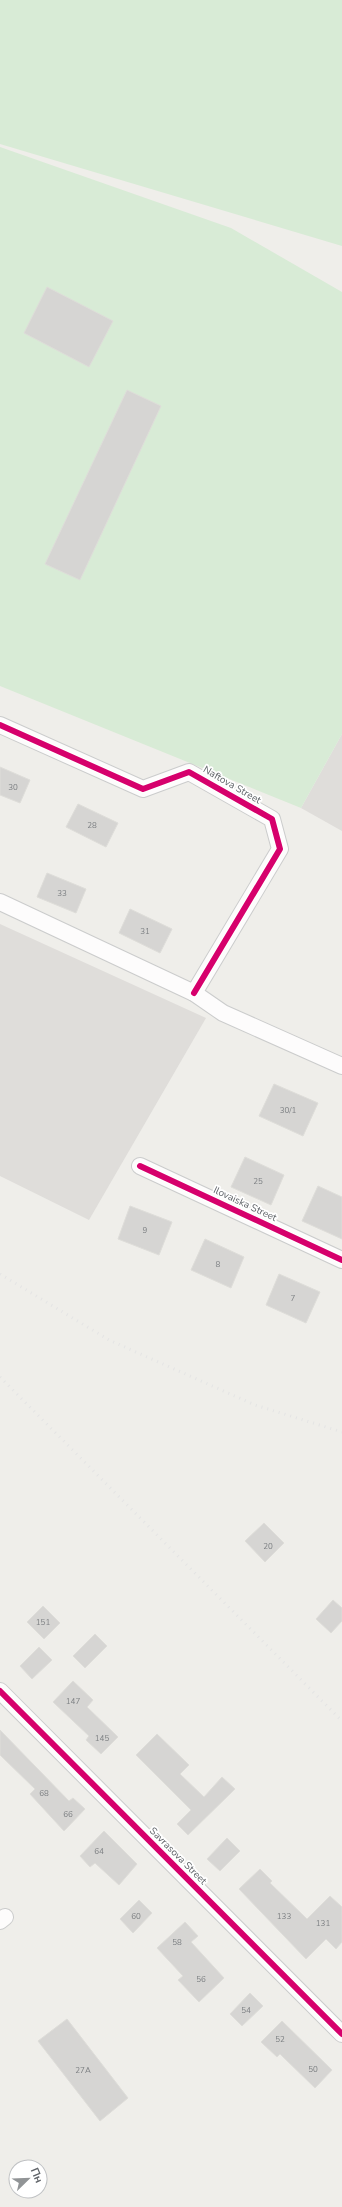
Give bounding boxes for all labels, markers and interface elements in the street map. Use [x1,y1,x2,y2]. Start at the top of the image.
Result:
street label: Naftova Street [200,763,264,808]
house number: 30 [8,782,18,793]
house number: 28 [87,820,97,831]
house number: 33 [57,888,67,899]
house number: 31 [140,926,150,937]
house number: 30/1 [280,1105,297,1116]
house number: 25 [253,1176,263,1187]
street label: Ilovaiska Street [211,1183,279,1225]
house number: 9 [143,1225,148,1236]
house number: 8 [216,1259,221,1270]
house number: 7 [291,1293,296,1304]
house number: 20 [263,1541,273,1552]
house number: 151 [36,1617,50,1628]
house number: 147 [66,1696,80,1707]
house number: 145 [95,1733,109,1744]
house number: 68 [39,1788,49,1799]
house number: 66 [63,1809,73,1820]
street label: Savrasova Street [146,1824,210,1888]
house number: 64 [94,1846,104,1857]
house number: 60 [131,1911,141,1922]
house number: 133 [277,1911,291,1922]
house number: 131 [316,1918,330,1929]
house number: 58 [172,1937,182,1948]
house number: 56 [196,1974,206,1985]
house number: 54 [241,2005,251,2016]
house number: 52 [275,2034,285,2045]
house number: 50 [308,2064,318,2075]
house number: 27А [75,2065,91,2076]
north arrow [8,2159,48,2199]
text: Пн [27,2165,47,2185]

